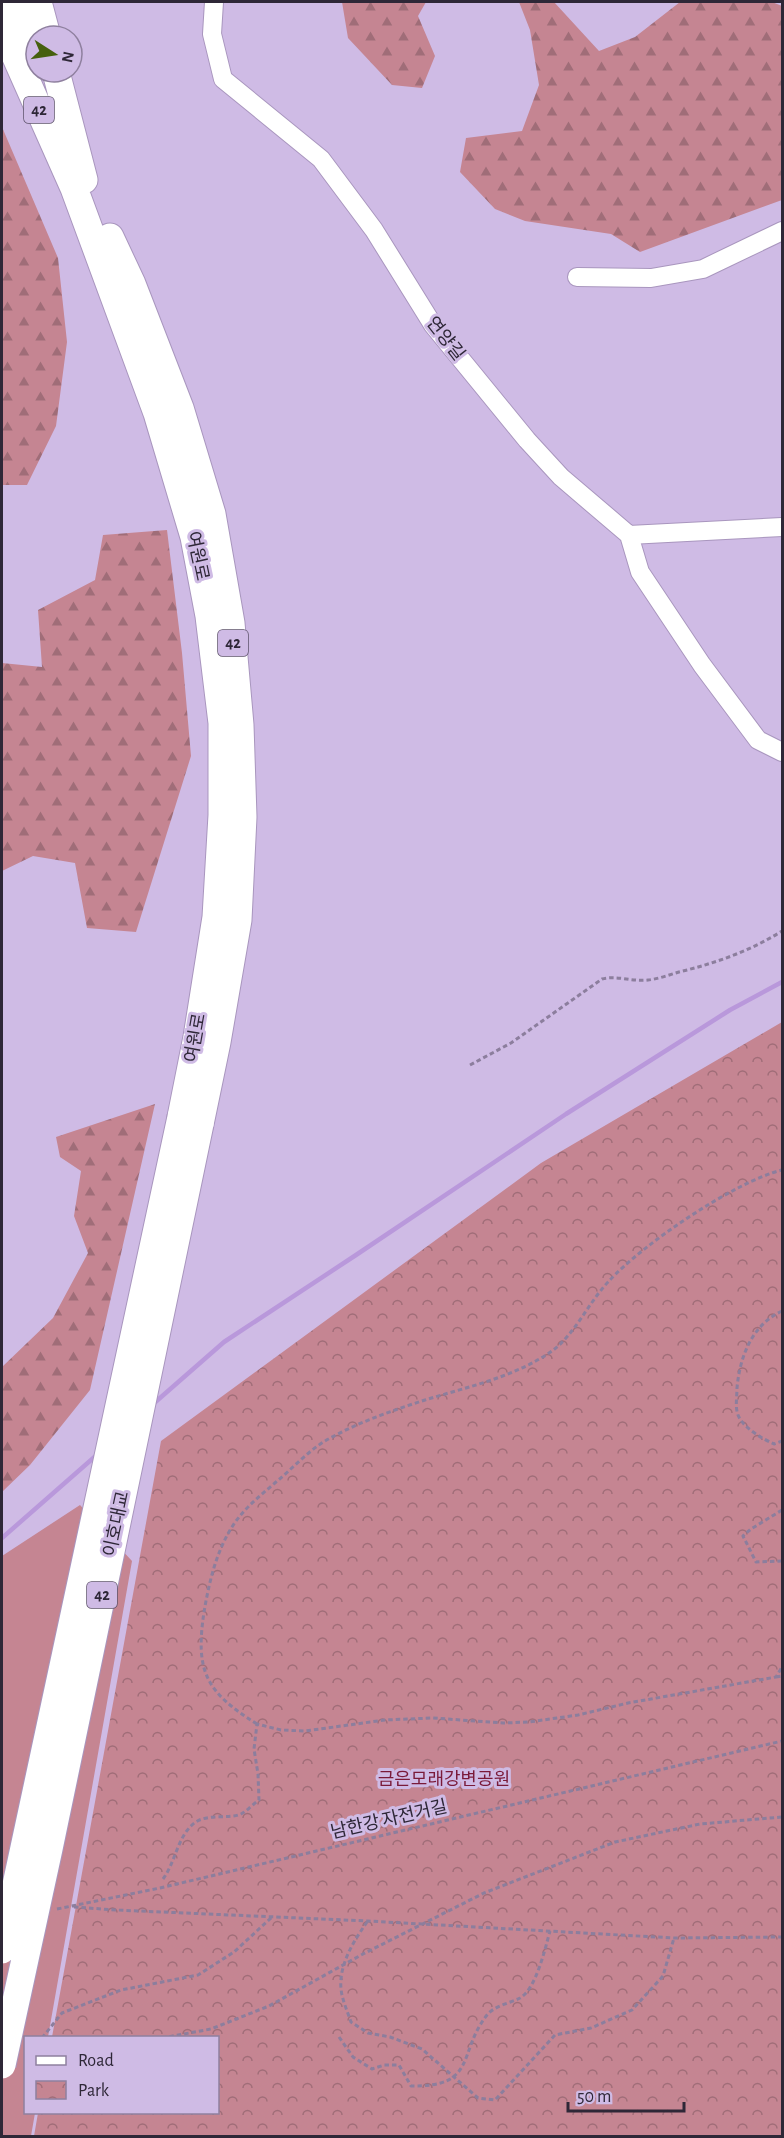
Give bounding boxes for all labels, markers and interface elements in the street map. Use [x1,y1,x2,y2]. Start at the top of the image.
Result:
north arrow [24,24,84,84]
text: N [59,50,77,64]
road number: 42 [24,97,54,123]
street label: 연양길 [423,313,468,364]
street label: 여원로 [183,530,212,582]
road number: 42 [218,630,248,656]
street label: 여원로 [182,1012,209,1064]
street label: 이호대교 [99,1489,133,1558]
road number: 42 [87,1582,117,1608]
park label: 금은모래강변공원 [378,1769,510,1789]
street label: 남한강 자전거길 [329,1796,449,1842]
legend [24,2036,219,2114]
text: Road [78,2052,114,2070]
scale bar [568,2075,684,2113]
text: Park [78,2082,110,2100]
text: 50 m [577,2088,611,2106]

